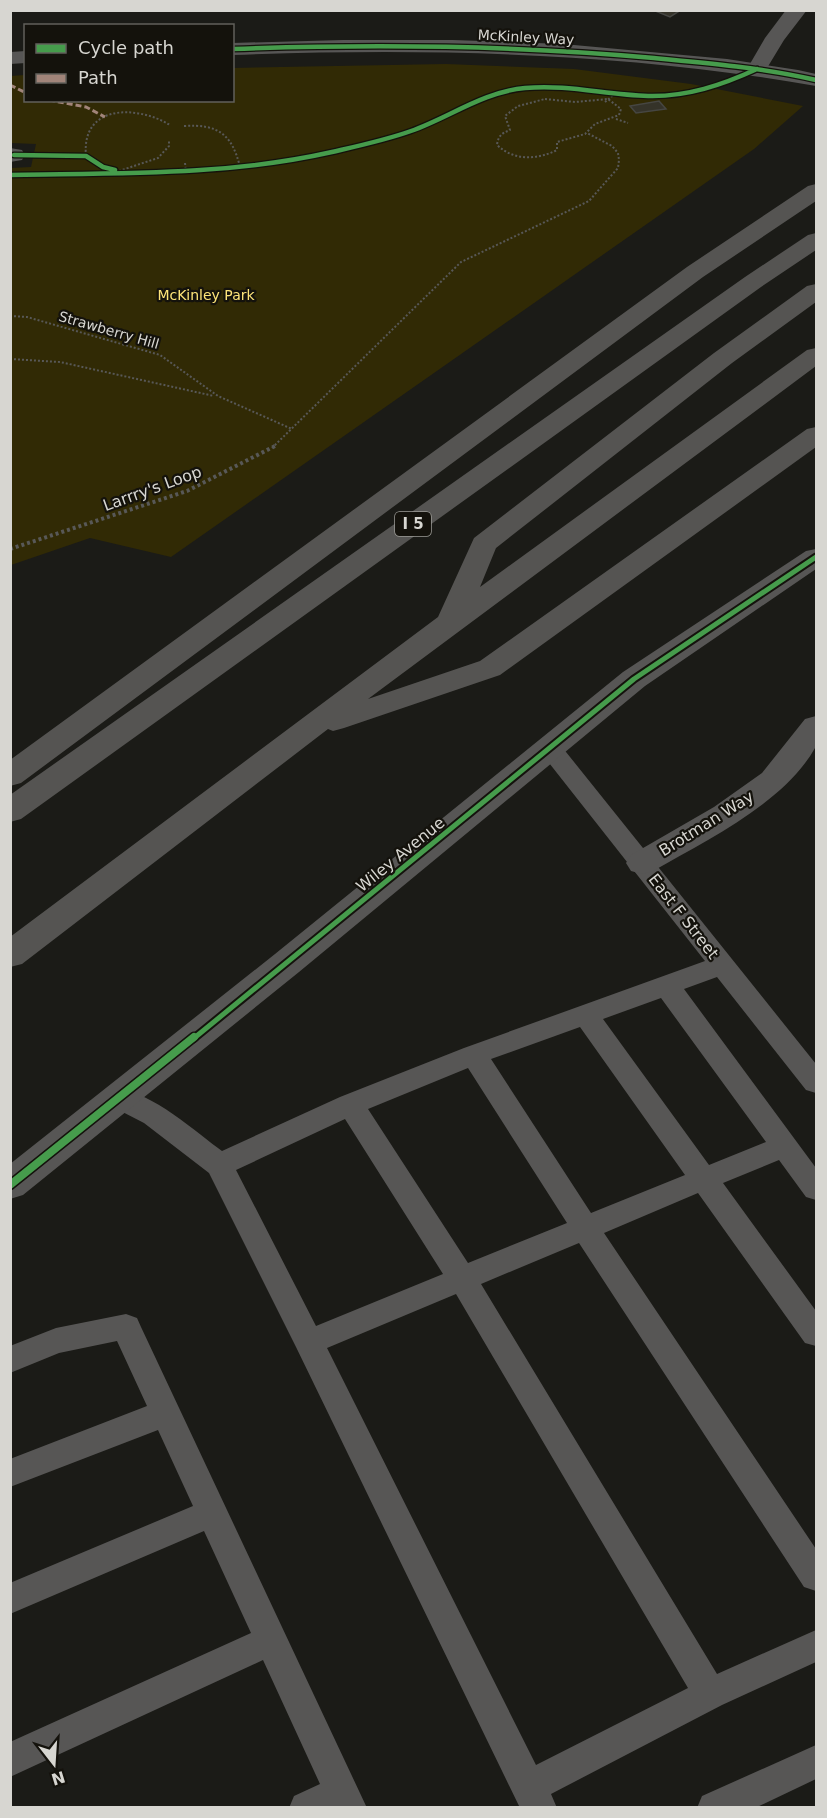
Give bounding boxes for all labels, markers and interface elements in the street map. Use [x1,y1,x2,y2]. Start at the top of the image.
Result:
legend [24,24,234,102]
street label: McKinley Way [477,26,575,48]
text: Cycle path [78,37,174,58]
text: Path [78,67,118,88]
park label: McKinley Park [157,287,255,303]
street label: Strawberry Hill [57,308,161,352]
street label: Larrry's Loop [100,462,204,515]
road number: I 5 [395,512,431,536]
street label: Brotman Way [655,787,757,860]
street label: Wiley Avenue [352,813,448,896]
street label: East F Street [645,870,723,963]
north arrow [24,1734,84,1794]
text: N [49,1767,67,1789]

